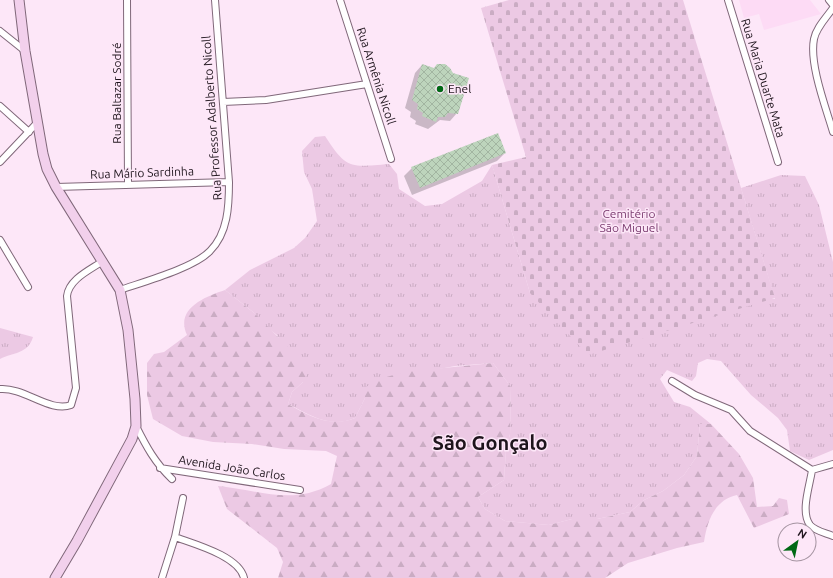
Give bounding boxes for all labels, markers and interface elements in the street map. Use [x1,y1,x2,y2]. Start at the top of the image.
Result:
street label: Rua Maria Duarte Mata [739,17,788,139]
street label: Rua Armênia Nicoll [355,26,398,126]
street label: Rua Professor Adalberto Nicoll [199,35,224,201]
street label: Rua Baltazar Sodré [110,42,123,144]
place label: Enel [448,82,471,95]
marker: Enel [435,84,445,94]
street label: Rua Mário Sardinha [90,164,194,181]
park label: Cemitério São Miguel [599,207,659,234]
district label: São Gonçalo [432,431,548,454]
street label: Avenida João Carlos [178,453,286,482]
north arrow [777,522,817,562]
text: N [796,526,809,541]

